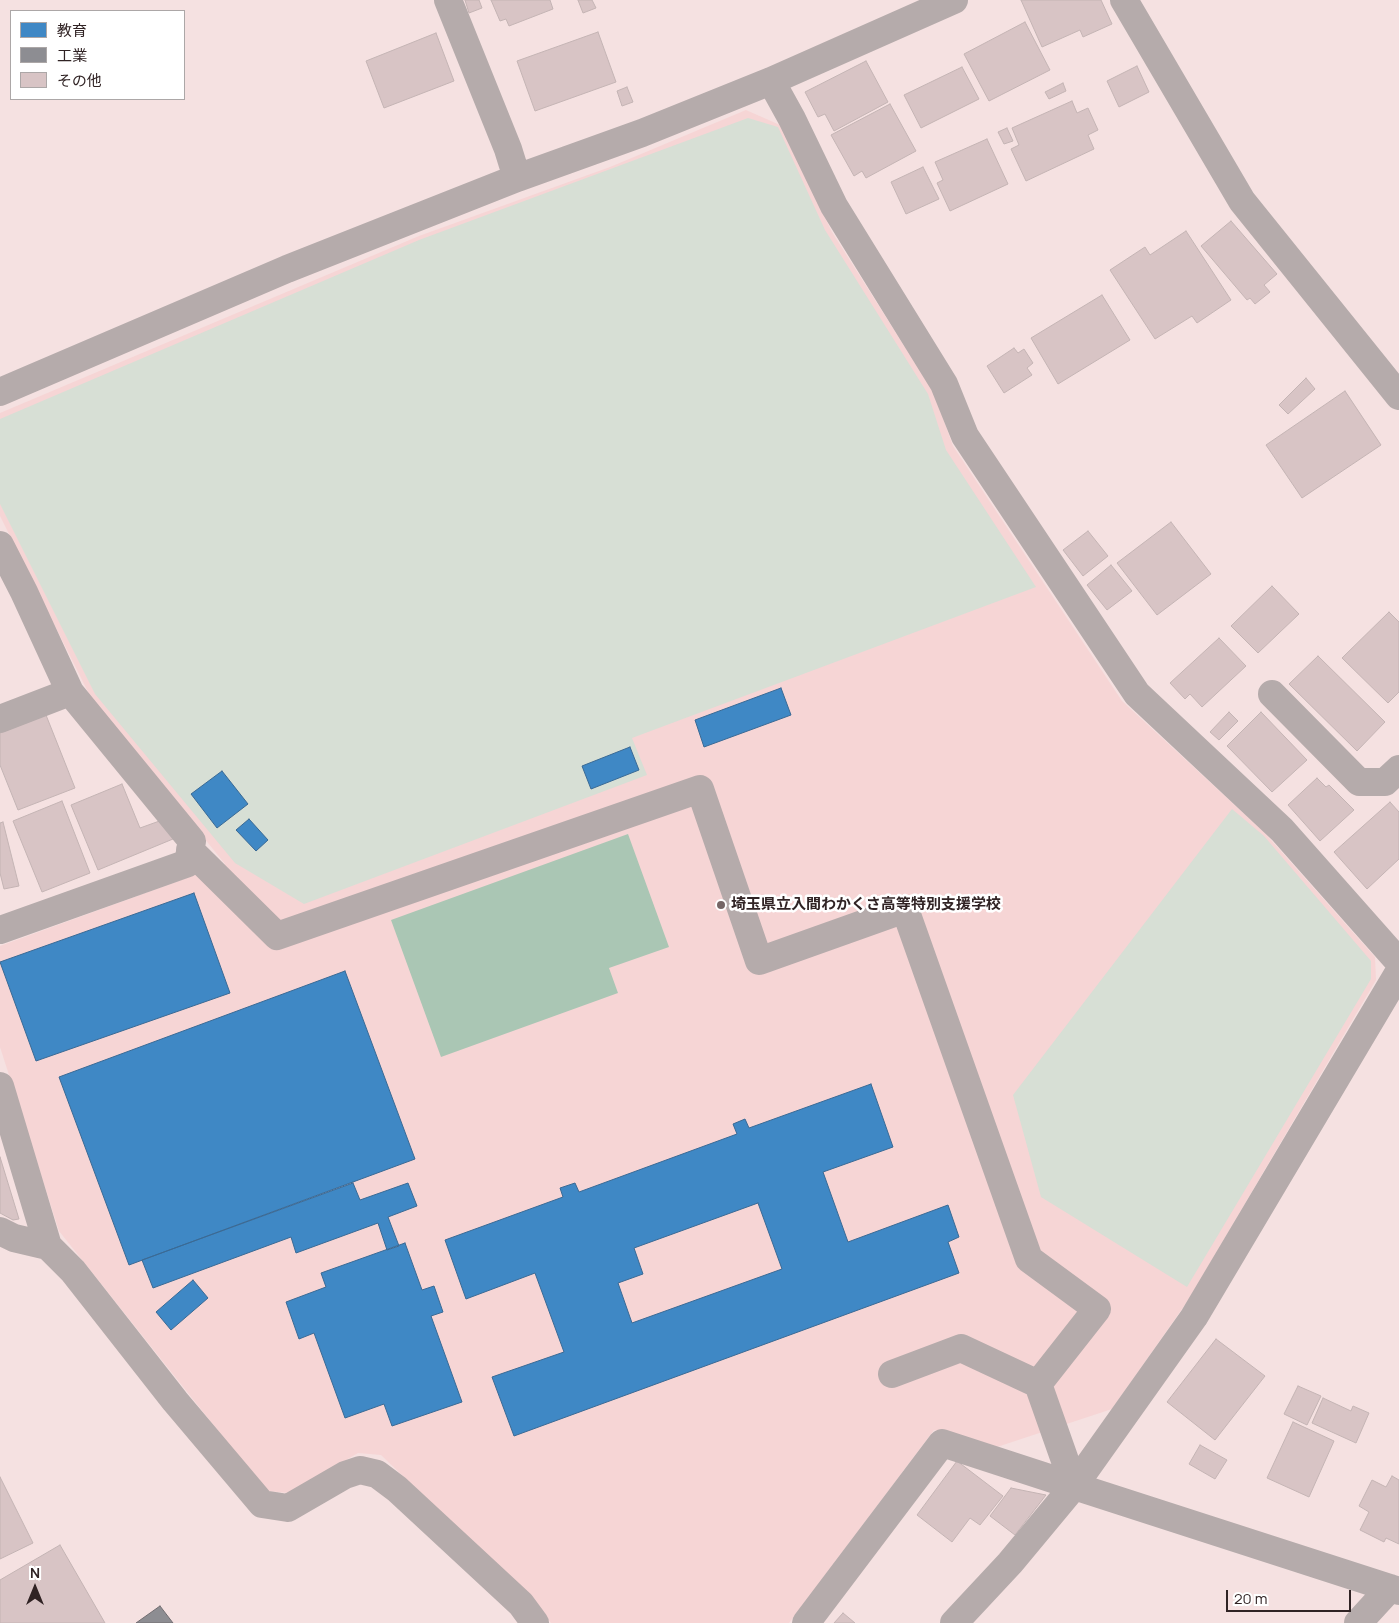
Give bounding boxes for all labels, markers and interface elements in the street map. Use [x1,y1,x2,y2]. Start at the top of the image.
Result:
legend [10,10,185,100]
text: 教育 [57,20,87,41]
text: 工業 [57,45,87,66]
text: その他 [57,70,102,91]
place label: 埼玉県立入間わかくさ高等特別支援学校 [731,896,1001,914]
marker: 埼玉県立入間わかくさ高等特別支援学校 [715,899,727,911]
north arrow [10,1563,60,1613]
text: N [30,1563,40,1582]
scale bar [1229,1580,1354,1612]
text: 20 m [1234,1588,1267,1609]

